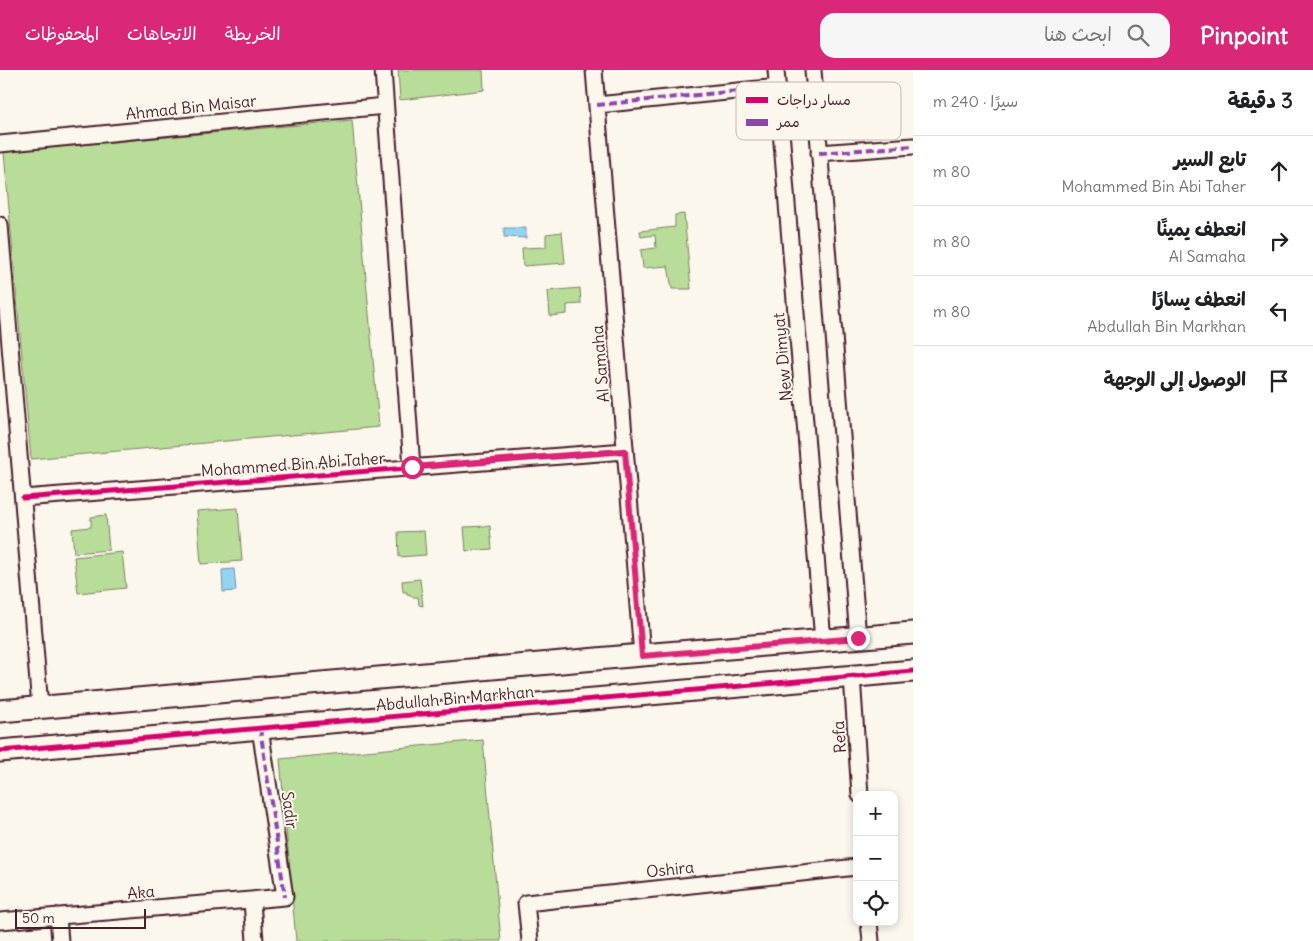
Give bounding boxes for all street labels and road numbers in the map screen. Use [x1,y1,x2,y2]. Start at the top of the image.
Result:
street label: Ahmad Bin Maisar [125,90,258,124]
street label: New Dimyat [768,311,796,402]
street label: Al Samaha [587,325,613,403]
street label: Mohammed Bin Abi Taher [200,448,386,480]
street label: Abdullah Bin Markhan [375,681,535,715]
street label: Refa [828,720,850,754]
street label: Sadir [277,790,303,830]
street label: Oshira [645,857,695,881]
street label: Aka [126,881,156,903]

